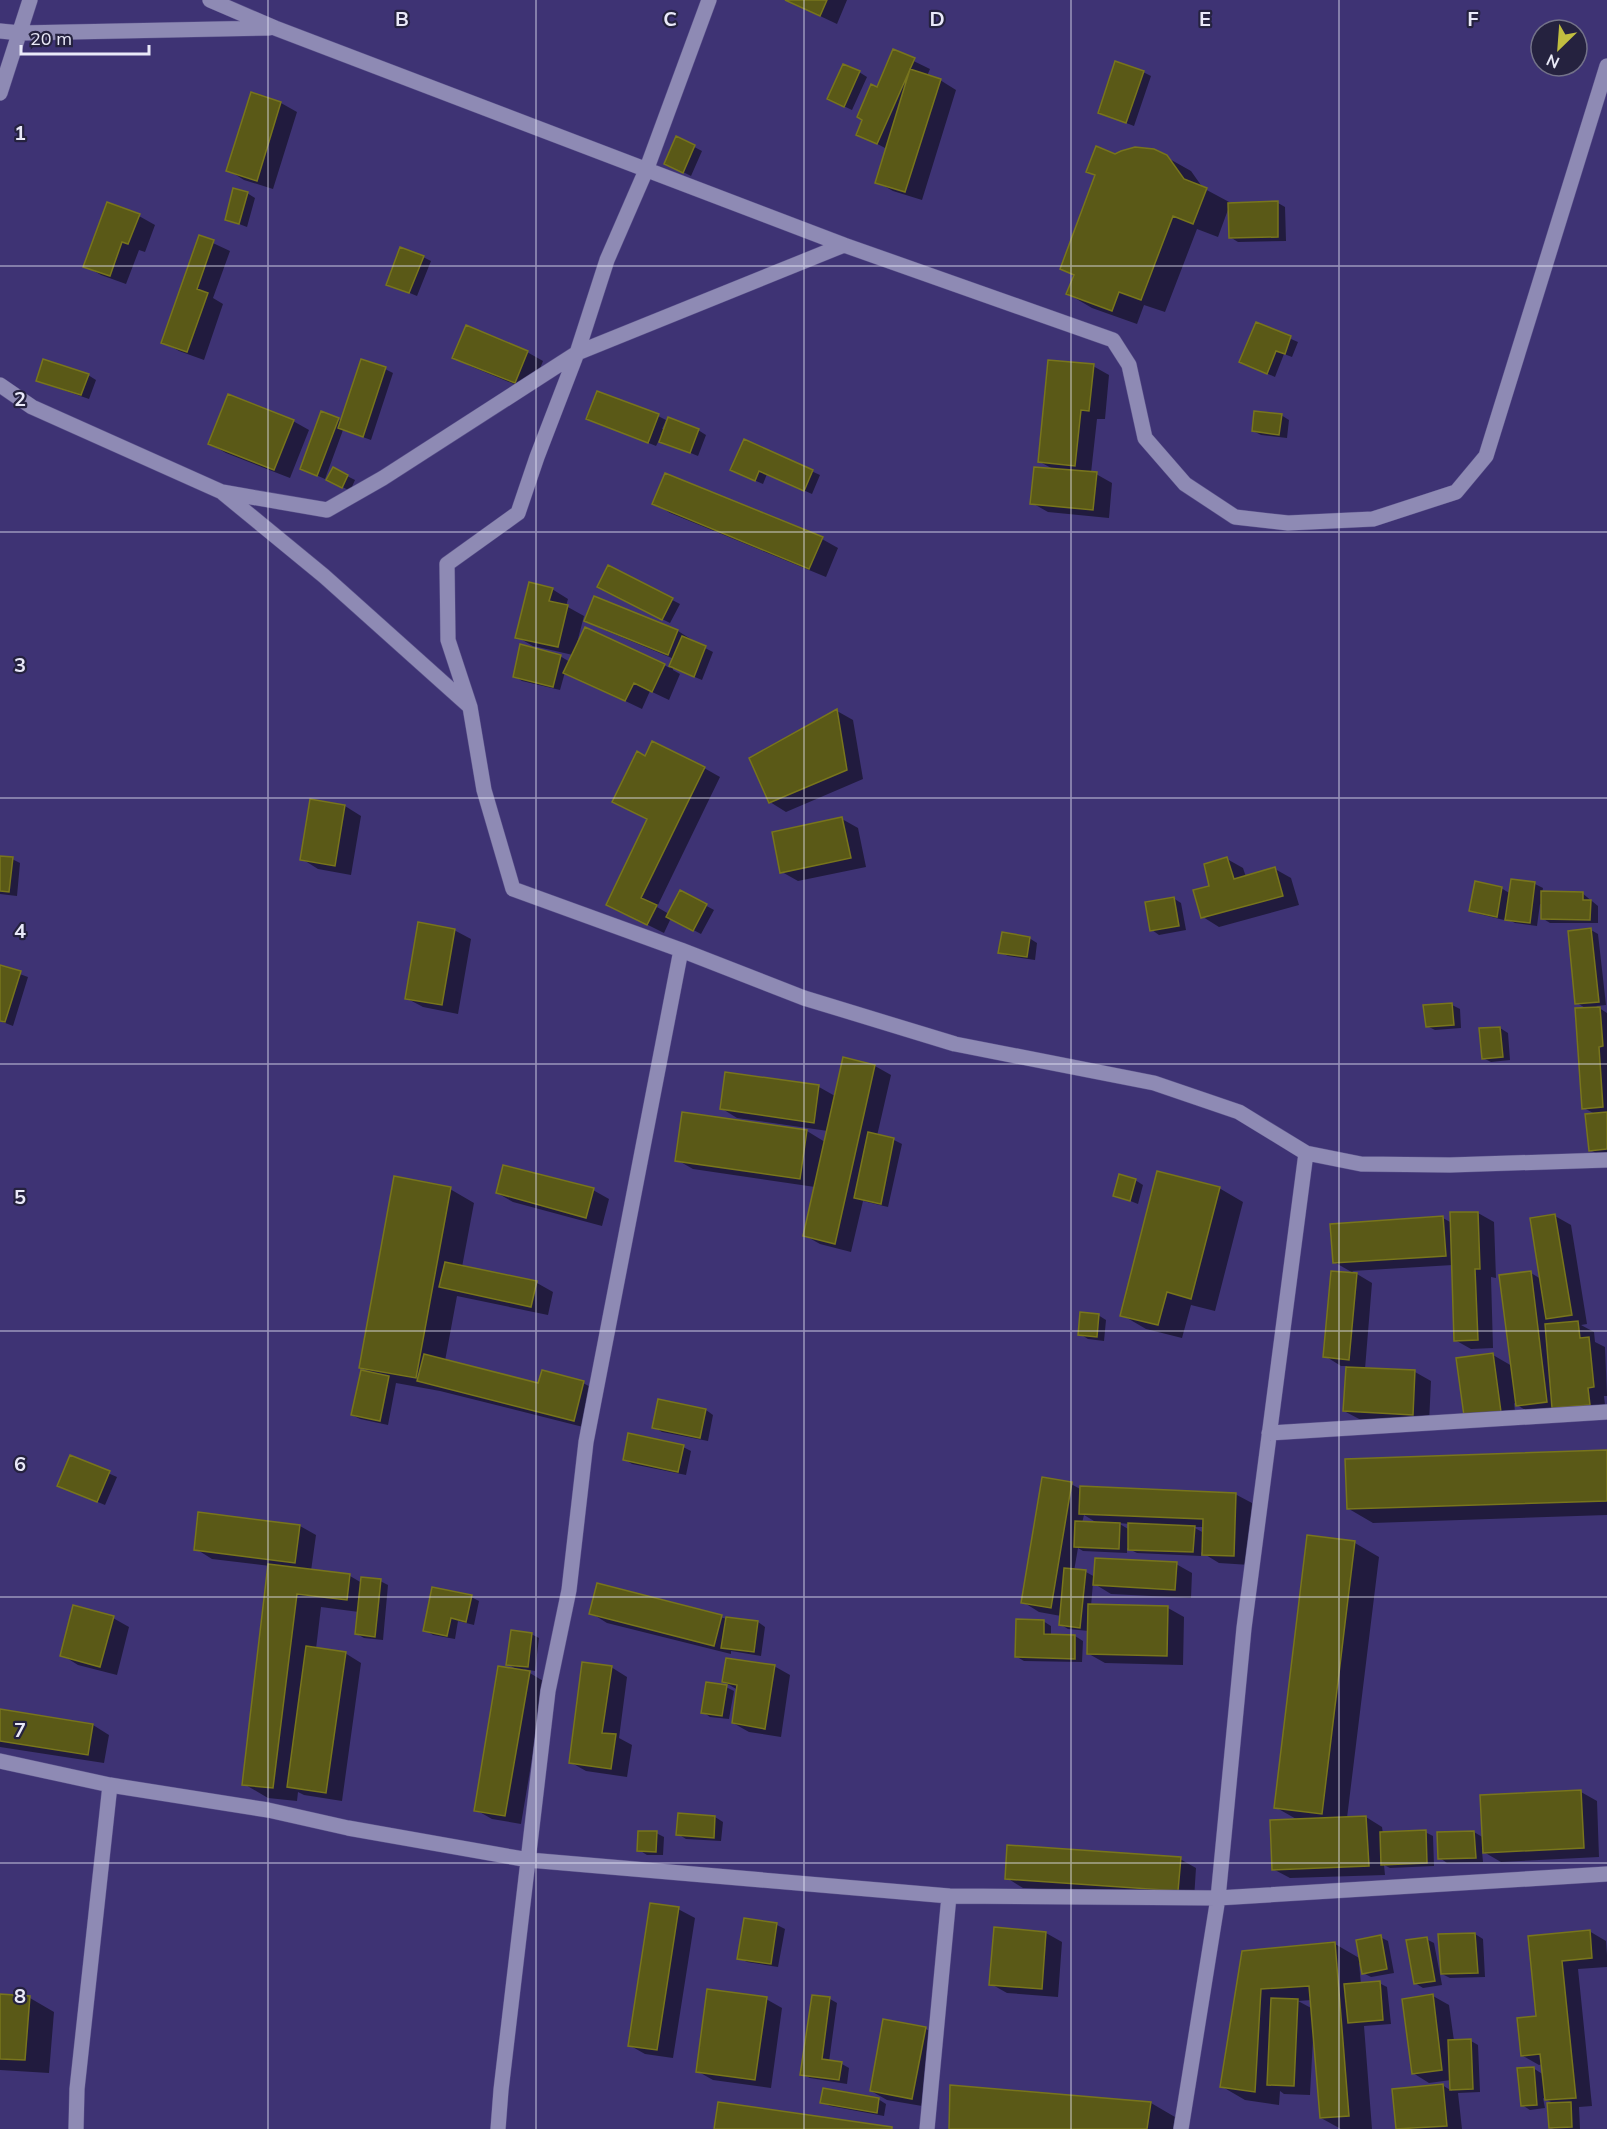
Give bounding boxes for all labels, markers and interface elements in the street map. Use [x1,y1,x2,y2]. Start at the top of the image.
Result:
text: B [395,6,409,31]
text: C [663,6,677,31]
text: D [929,6,945,31]
text: E [1199,6,1211,31]
text: F [1467,6,1479,31]
scale bar [21,18,148,56]
north arrow [1529,18,1589,78]
text: 20 m [30,27,72,50]
text: N [1543,50,1562,73]
text: 1 [14,120,26,145]
text: 2 [14,386,26,411]
text: 3 [14,652,26,677]
text: 4 [14,918,26,943]
text: 5 [14,1184,26,1209]
text: 6 [14,1451,26,1476]
text: 7 [14,1717,26,1742]
text: 8 [14,1983,26,2008]

